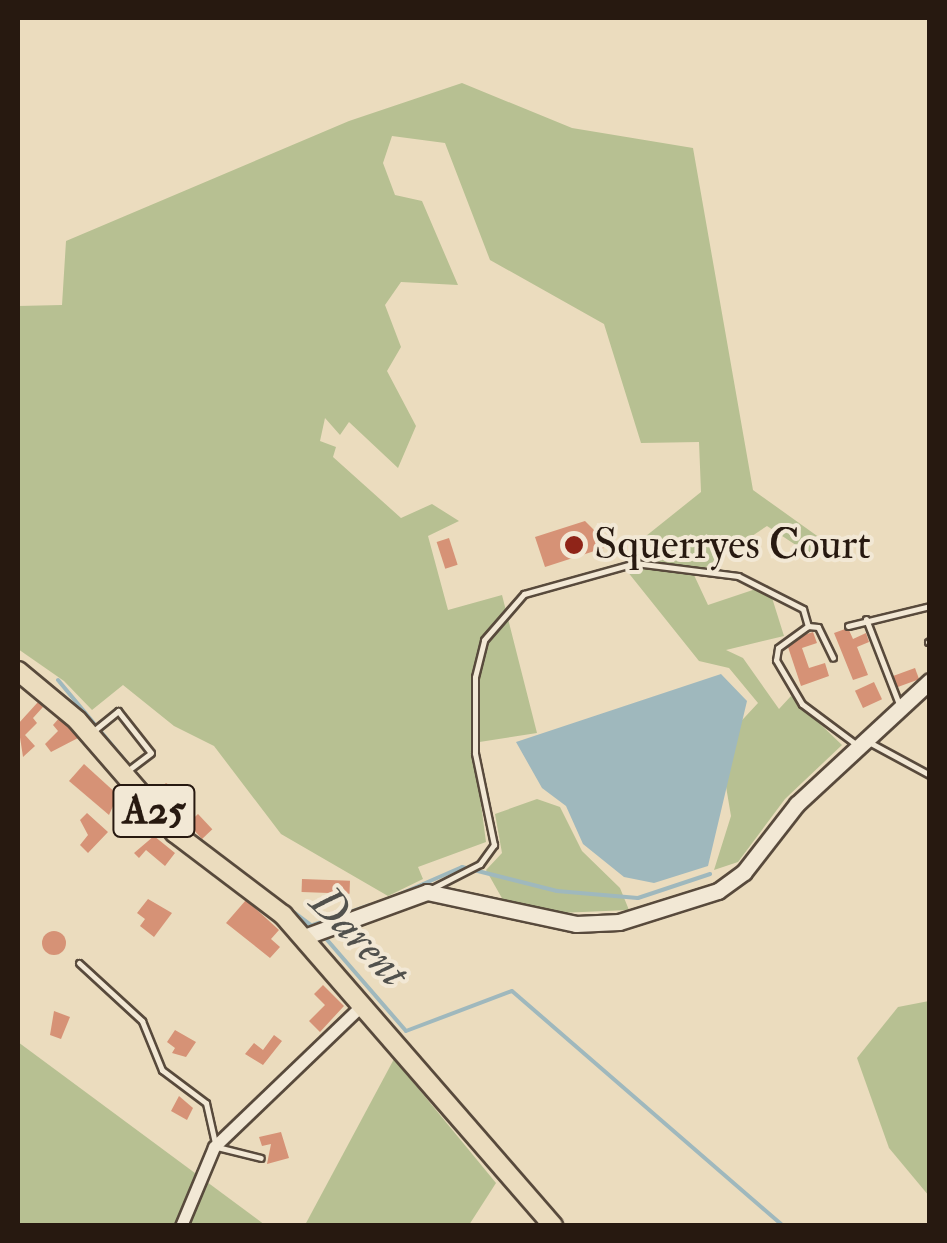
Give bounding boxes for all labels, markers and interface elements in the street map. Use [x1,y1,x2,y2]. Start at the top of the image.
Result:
place label: Squerryes Court [594,520,871,570]
marker: Squerryes Court [563,534,585,556]
road number: A25 [112,776,196,846]
water label: Darent [298,876,420,1000]

